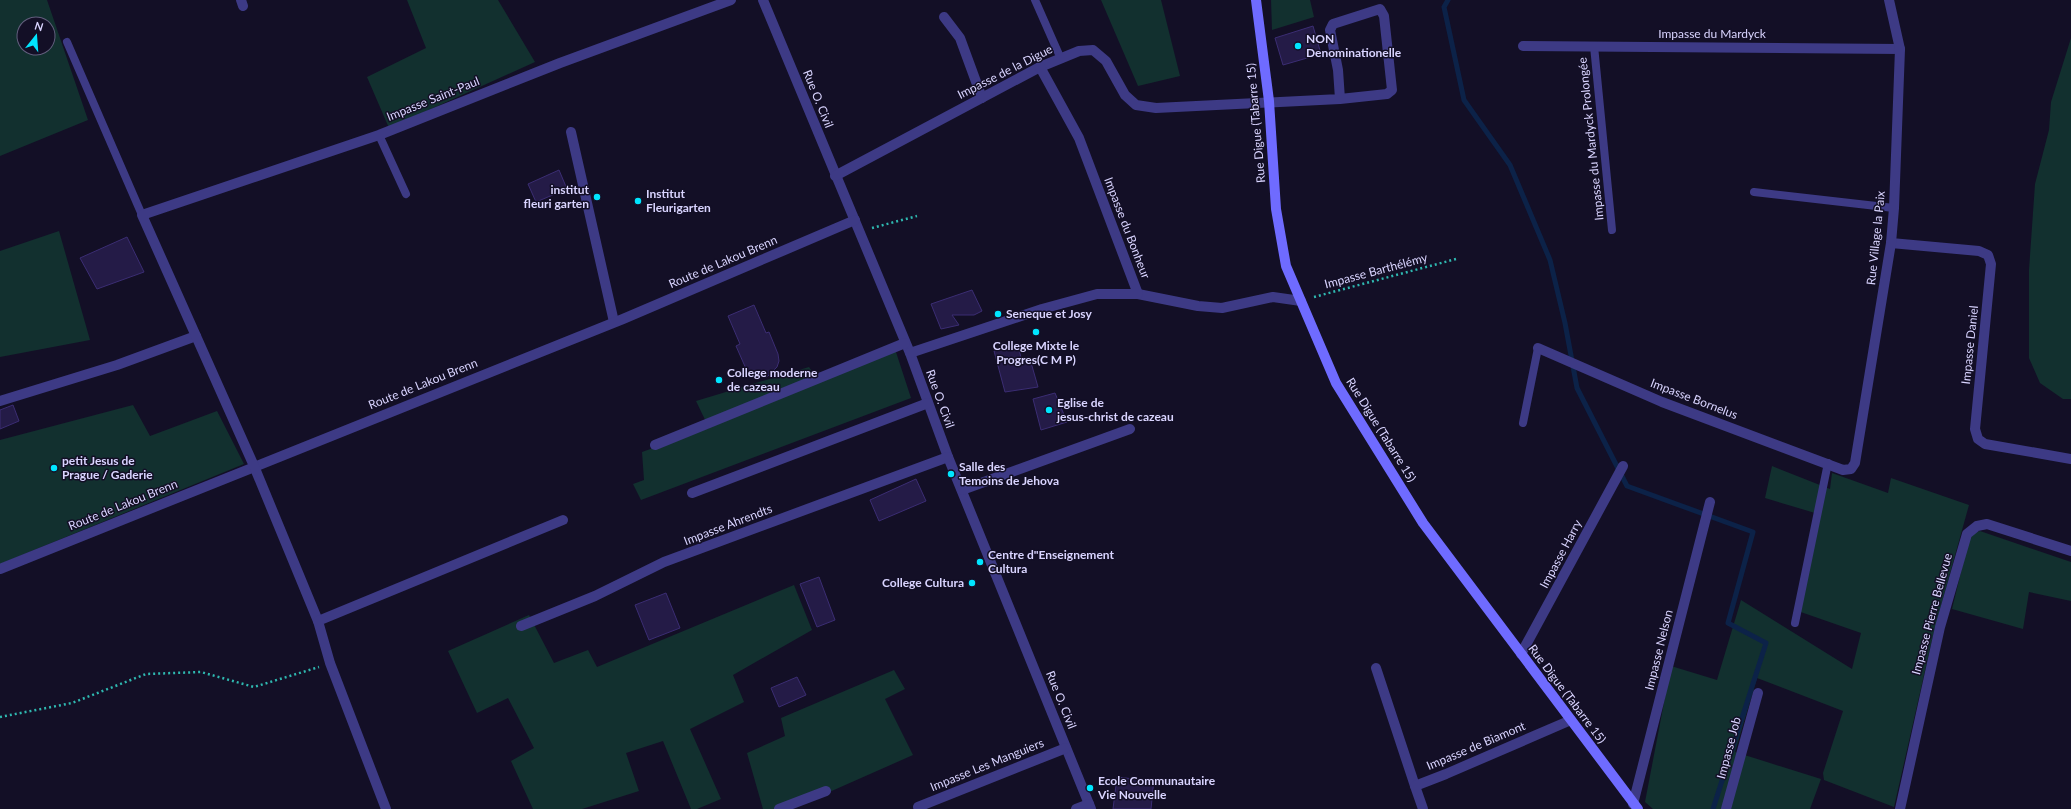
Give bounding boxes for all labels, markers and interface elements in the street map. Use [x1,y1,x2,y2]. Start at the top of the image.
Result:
north arrow [16,16,56,56]
text: N [33,19,45,33]
street label: Impasse du Mardyck [1658,26,1767,41]
place label: NON Denominationelle [1306,31,1402,60]
street label: Impasse de la Digue [955,41,1055,102]
marker: NON Denominationelle [1293,41,1303,51]
street label: Impasse du Mardyck Prolongée [1574,57,1607,221]
street label: Rue Digue (Tabarre 15) [1243,63,1268,184]
street label: Rue O. Civil [800,68,837,130]
street label: Impasse Saint-Paul [384,73,481,124]
street label: Impasse du Bonheur [1101,175,1154,281]
place label: institut fleuri garten [524,182,590,211]
place label: Institut Fleurigarten [646,186,711,215]
street label: Rue Village la Paix [1863,190,1888,286]
marker: institut fleuri garten [592,192,602,202]
marker: Institut Fleurigarten [633,196,643,206]
street label: Route de Lakou Brenn [666,232,779,291]
street label: Impasse Barthélémy [1323,249,1430,291]
street label: Impasse Daniel [1958,305,1981,385]
place label: Seneque et Josy [1006,306,1092,321]
marker: Seneque et Josy [993,309,1003,319]
marker: College Mixte le Progres(C M P) [1031,327,1041,337]
place label: College Mixte le Progres(C M P) [993,338,1080,367]
street label: Route de Lakou Brenn [366,355,480,412]
place label: College moderne de cazeau [727,365,818,394]
street label: Rue O. Civil [923,367,958,430]
marker: College moderne de cazeau [714,375,724,385]
street label: Rue Digue (Tabarre 15) [1343,375,1420,485]
street label: Impasse Bornelus [1648,375,1740,422]
place label: Eglise de jesus-christ de cazeau [1056,395,1174,424]
marker: Eglise de jesus-christ de cazeau [1044,405,1054,415]
place label: petit Jesus de Prague / Gaderie [62,453,153,482]
place label: Salle des Temoins de Jehova [959,459,1059,488]
marker: petit Jesus de Prague / Gaderie [49,463,59,473]
marker: Salle des Temoins de Jehova [946,469,956,479]
street label: Route de Lakou Brenn [66,476,180,533]
street label: Impasse Ahrendts [682,501,774,548]
street label: Impasse Harry [1536,516,1585,591]
place label: Centre d"Enseignement Cultura [988,547,1114,576]
street label: Impasse Pierre Bellevue [1908,552,1955,676]
marker: Centre d"Enseignement Cultura [975,557,985,567]
place label: College Cultura [882,575,964,590]
marker: College Cultura [967,578,977,588]
street label: Impasse Nelson [1641,608,1676,692]
street label: Rue Digue (Tabarre 15) [1525,641,1610,746]
street label: Rue O. Civil [1043,669,1080,731]
street label: Impasse Job [1713,715,1744,781]
street label: Impasse de Biamont [1424,718,1528,773]
street label: Impasse Les Manguiers [928,735,1046,794]
place label: Ecole Communautaire Vie Nouvelle [1097,773,1216,802]
marker: Ecole Communautaire Vie Nouvelle [1085,783,1095,793]

